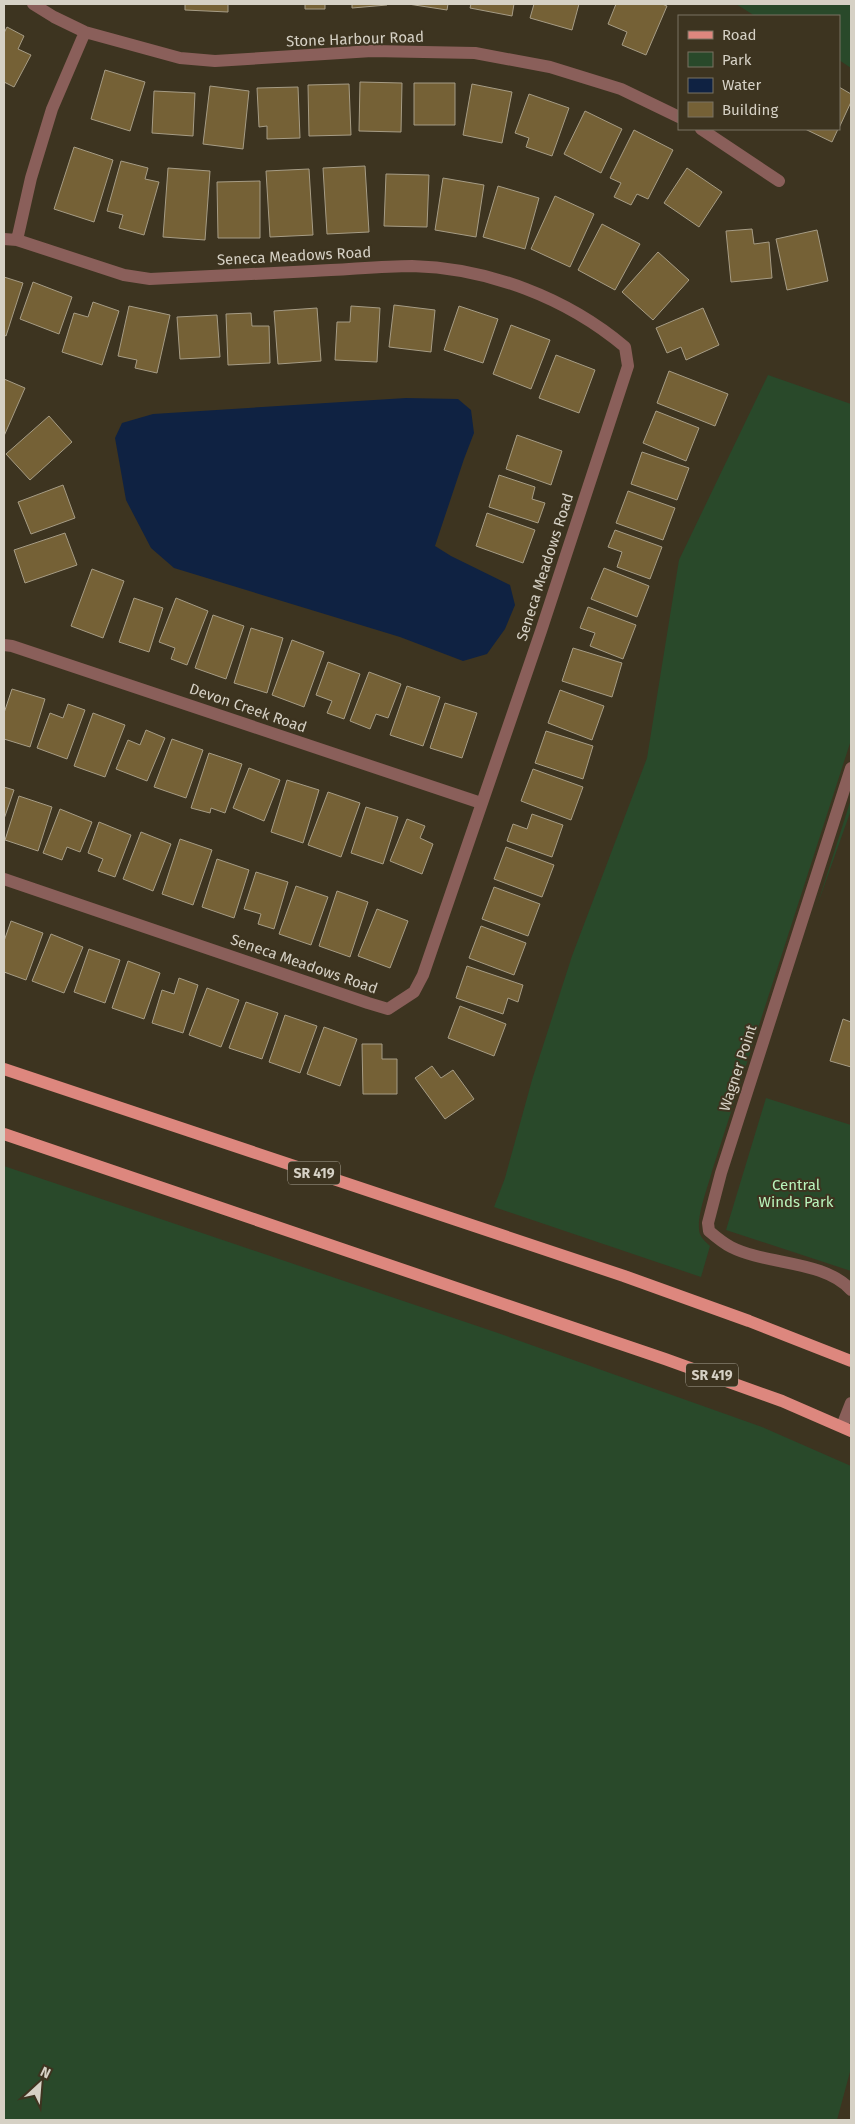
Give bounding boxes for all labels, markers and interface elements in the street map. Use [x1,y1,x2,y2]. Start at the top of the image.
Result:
legend [678,15,840,130]
text: Road [722,26,757,44]
street label: Stone Harbour Road [286,28,424,50]
text: Park [722,51,752,69]
text: Water [722,76,761,94]
text: Building [722,101,778,119]
street label: Seneca Meadows Road [216,243,372,269]
street label: Seneca Meadows Road [513,491,577,643]
street label: Devon Creek Road [187,680,309,736]
street label: Seneca Meadows Road [228,930,380,998]
street label: Wagner Point [716,1022,761,1114]
road number: SR 419 [288,1162,340,1184]
park label: Central Winds Park [759,1176,834,1211]
road number: SR 419 [686,1364,738,1386]
north arrow [15,2059,65,2109]
text: N [38,2063,53,2082]

